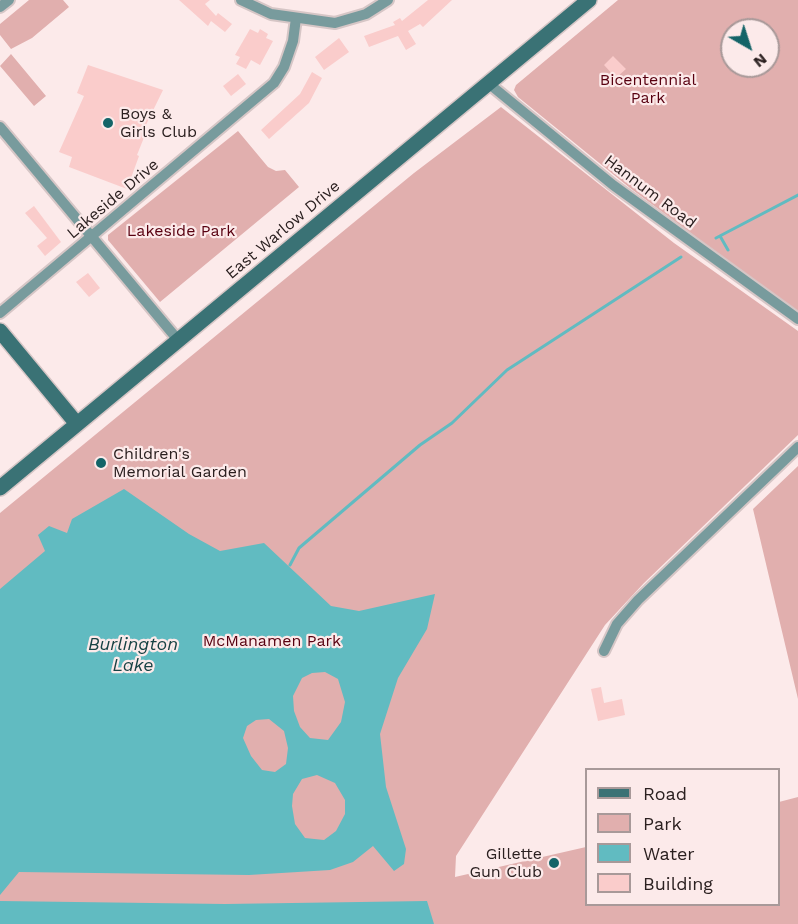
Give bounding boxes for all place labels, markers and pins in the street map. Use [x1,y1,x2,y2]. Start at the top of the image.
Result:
place label: Boys & Girls Club [120,104,197,142]
marker: Boys & Girls Club [101,116,115,130]
place label: Children's Memorial Garden [113,444,247,482]
marker: Children's Memorial Garden [94,456,108,470]
place label: Gillette Gun Club [469,844,542,882]
marker: Gillette Gun Club [547,856,561,870]

